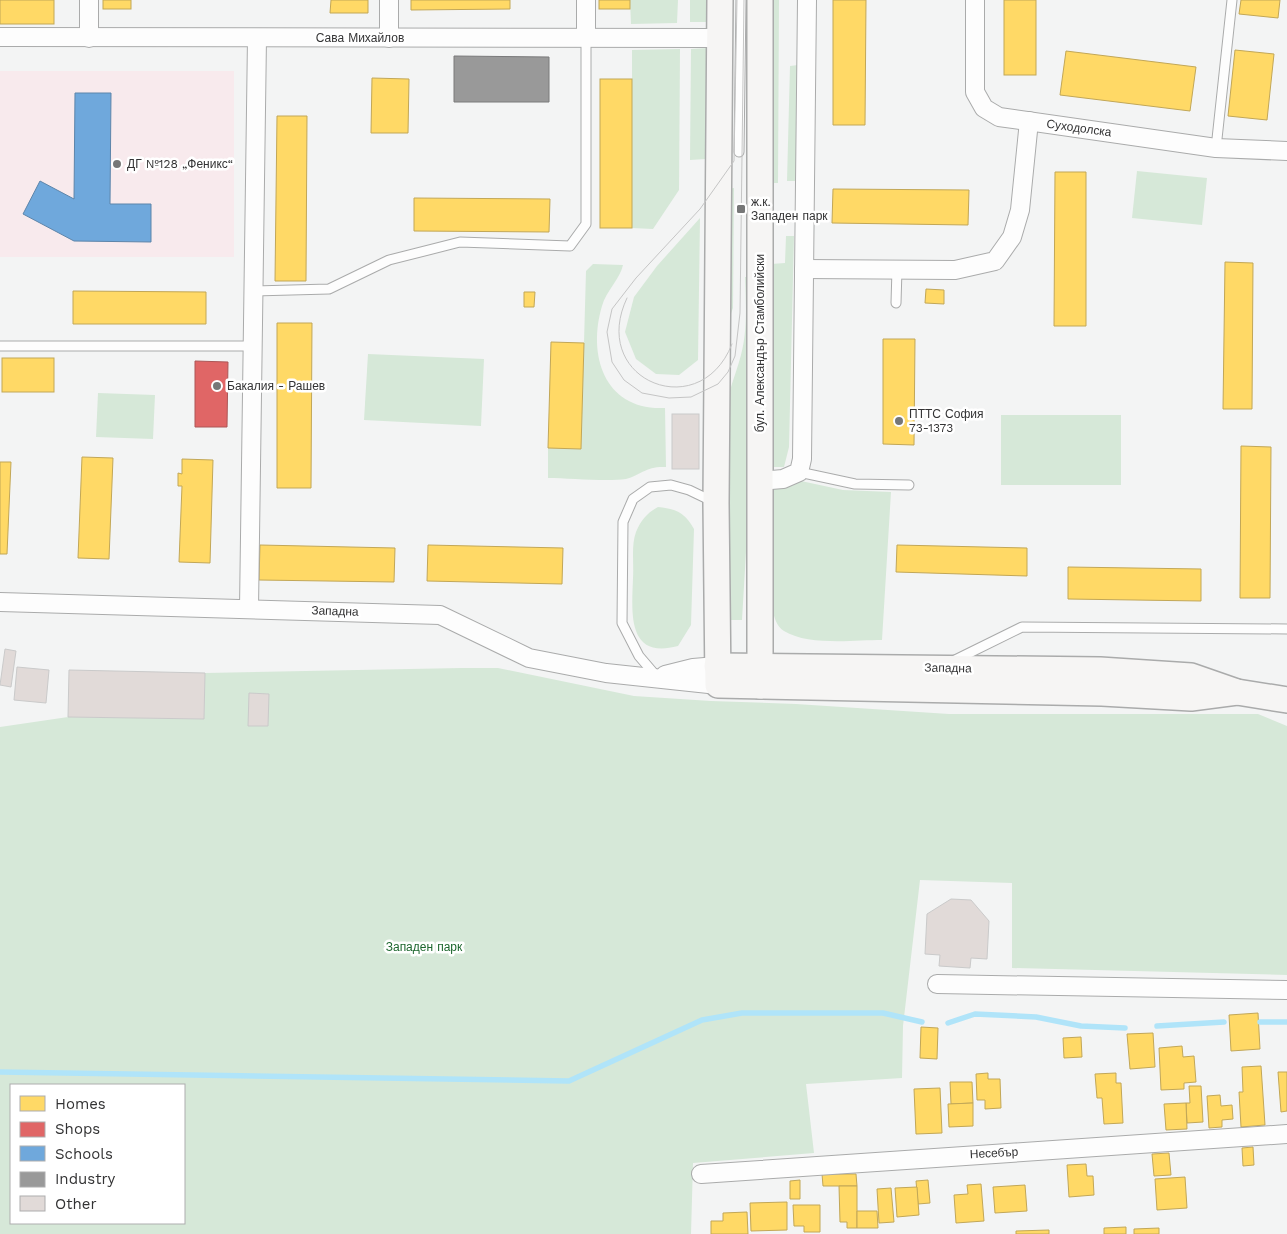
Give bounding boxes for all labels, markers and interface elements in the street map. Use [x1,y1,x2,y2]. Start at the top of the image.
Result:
street label: Сава Михайлов [316,31,404,45]
street label: Суходолска [1046,117,1113,140]
place label: ДГ №128 „Феникс“ [127,157,233,171]
marker: ДГ №128 „Феникс“ [111,158,123,170]
place label: ж.к. Западен парк [751,195,828,223]
marker: ж.к. Западен парк [735,203,747,215]
street label: бул. Александър Стамболийски [753,254,767,432]
place label: Бакалия - Рашев [227,379,325,393]
marker: Бакалия - Рашев [211,380,223,392]
place label: ПТТС София 73-1373 [909,407,983,435]
marker: ПТТС София 73-1373 [893,415,905,427]
street label: Западна [311,603,359,619]
street label: Западна [924,661,972,675]
park label: Западен парк [386,940,463,954]
legend [10,1084,185,1224]
text: Homes [55,1095,106,1113]
text: Shops [55,1120,100,1138]
text: Schools [55,1145,113,1163]
street label: Несебър [969,1145,1019,1161]
text: Industry [55,1170,116,1188]
text: Other [55,1195,97,1213]

